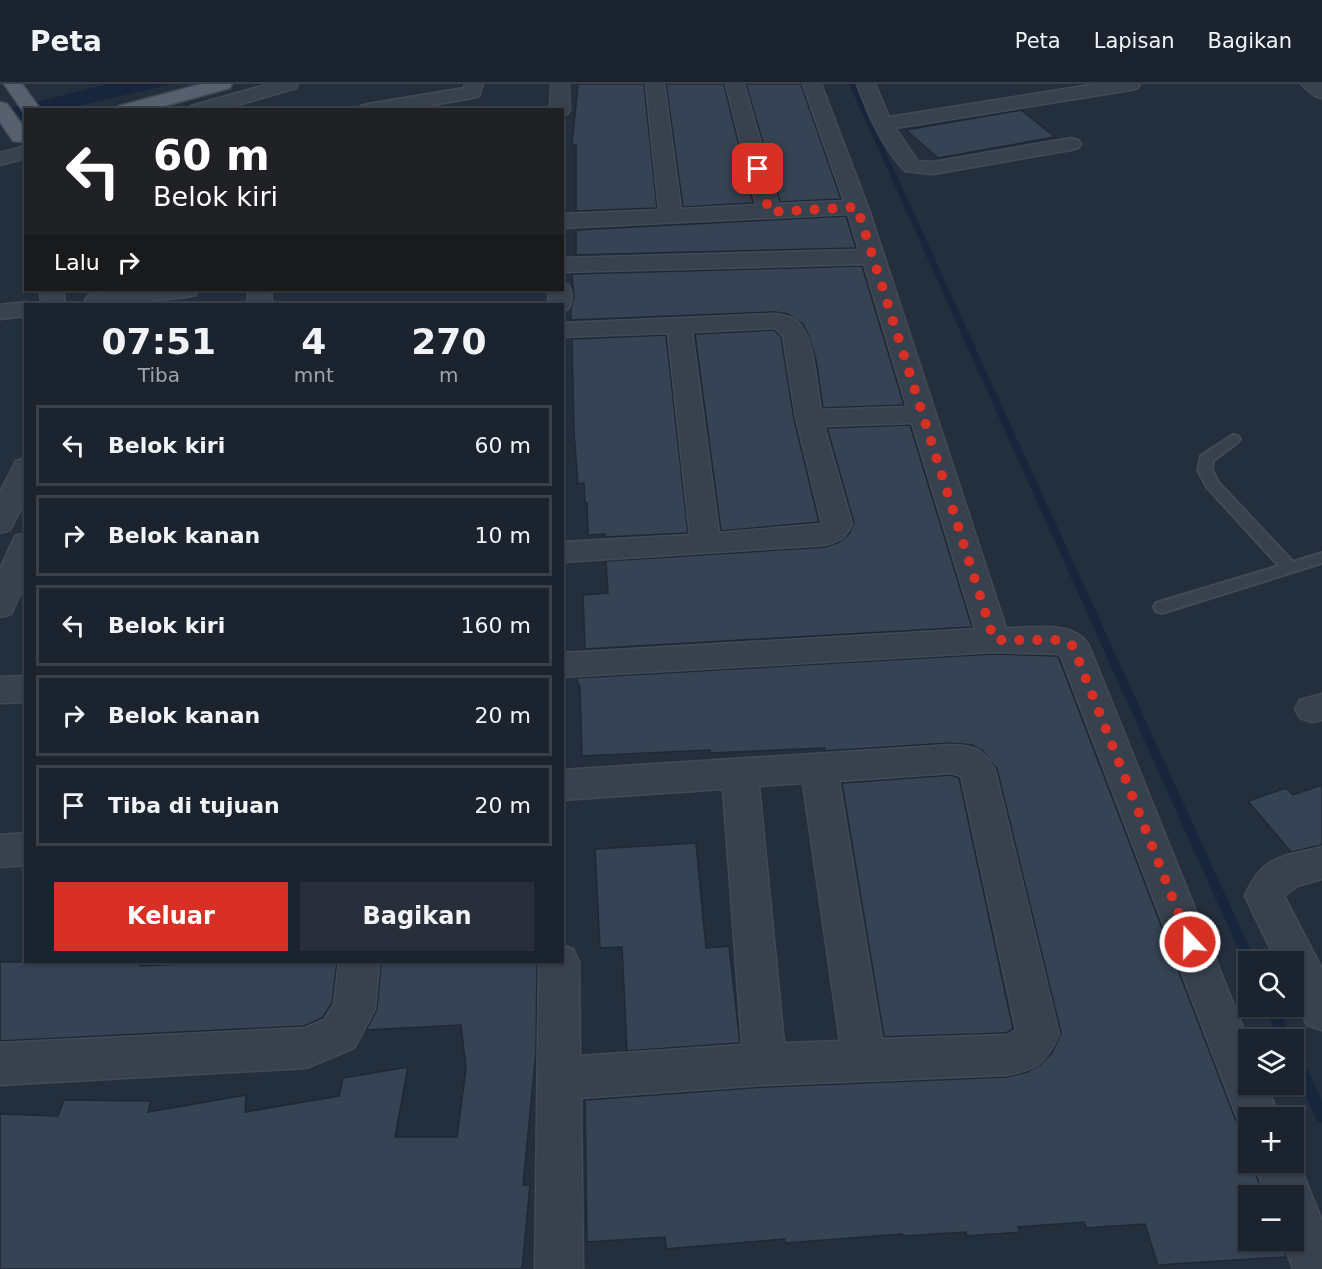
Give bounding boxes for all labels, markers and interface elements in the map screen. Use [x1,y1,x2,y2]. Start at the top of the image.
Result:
text: Peta [30,25,102,58]
text: Peta [1015,29,1061,53]
text: Lapisan [1094,29,1175,53]
text: Bagikan [1208,29,1292,53]
text: 60 m [153,131,270,180]
icon: left [54,132,132,210]
pin [732,143,783,194]
icon: arrive [741,152,774,185]
text: Belok kiri [153,181,278,212]
icon: right [112,246,145,279]
text: Lalu [54,250,100,275]
text: 07:51 [102,321,216,362]
text: 4 [301,321,326,362]
text: 270 [411,321,486,362]
text: Tiba [138,363,180,387]
text: mnt [294,363,334,387]
text: m [439,363,459,387]
icon: left [57,429,90,462]
text: Belok kiri [108,433,225,458]
text: 60 m [475,433,531,458]
icon: right [57,519,90,552]
text: Belok kanan [108,523,260,548]
text: 10 m [475,523,531,548]
icon: left [57,609,90,642]
text: Belok kiri [108,613,225,638]
text: 160 m [461,613,531,638]
icon: right [57,699,90,732]
text: Belok kanan [108,703,260,728]
text: 20 m [475,703,531,728]
icon: arrive [57,789,90,822]
text: Tiba di tujuan [108,793,280,818]
text: 20 m [475,793,531,818]
button: Keluar [54,882,288,951]
button: Bagikan [300,882,534,951]
position arrow [1158,910,1222,974]
map controls [1238,951,1304,1251]
button: search [1238,951,1304,1017]
button: layers [1238,1029,1304,1095]
button: + [1238,1107,1304,1173]
button: − [1238,1185,1304,1251]

